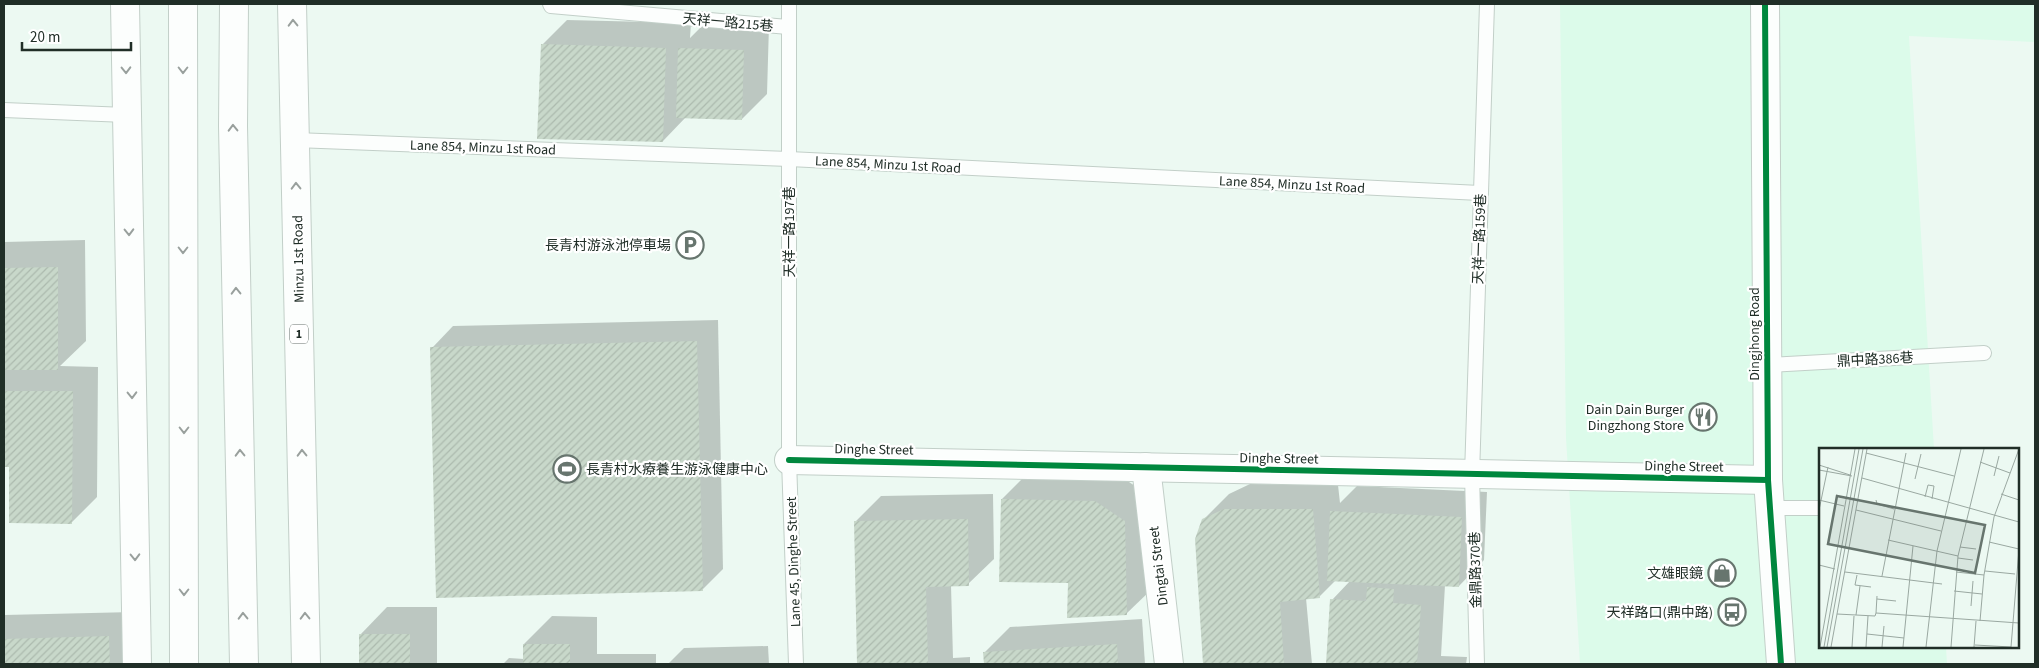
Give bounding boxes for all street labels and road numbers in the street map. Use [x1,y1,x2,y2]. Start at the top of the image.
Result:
street label: 天祥一路215巷 [682,9,774,37]
street label: Lane 854, Minzu 1st Road [410,135,556,161]
street label: Lane 854, Minzu 1st Road [814,151,961,179]
street label: Lane 854, Minzu 1st Road [1218,171,1365,199]
street label: 天祥一路197巷 [780,187,800,277]
street label: 天祥一路159巷 [1468,193,1492,285]
street label: Minzu 1st Road [288,215,310,303]
street label: Dingjhong Road [1745,287,1765,381]
road number: 1 [290,324,308,344]
street label: 鼎中路386巷 [1836,348,1914,372]
street label: Dinghe Street [834,439,914,461]
street label: Dinghe Street [1239,448,1319,470]
street label: Dinghe Street [1644,456,1724,478]
street label: Lane 45, Dinghe Street [782,496,806,628]
street label: Dingtai Street [1144,525,1174,607]
street label: 金鼎路370巷 [1465,531,1487,609]

